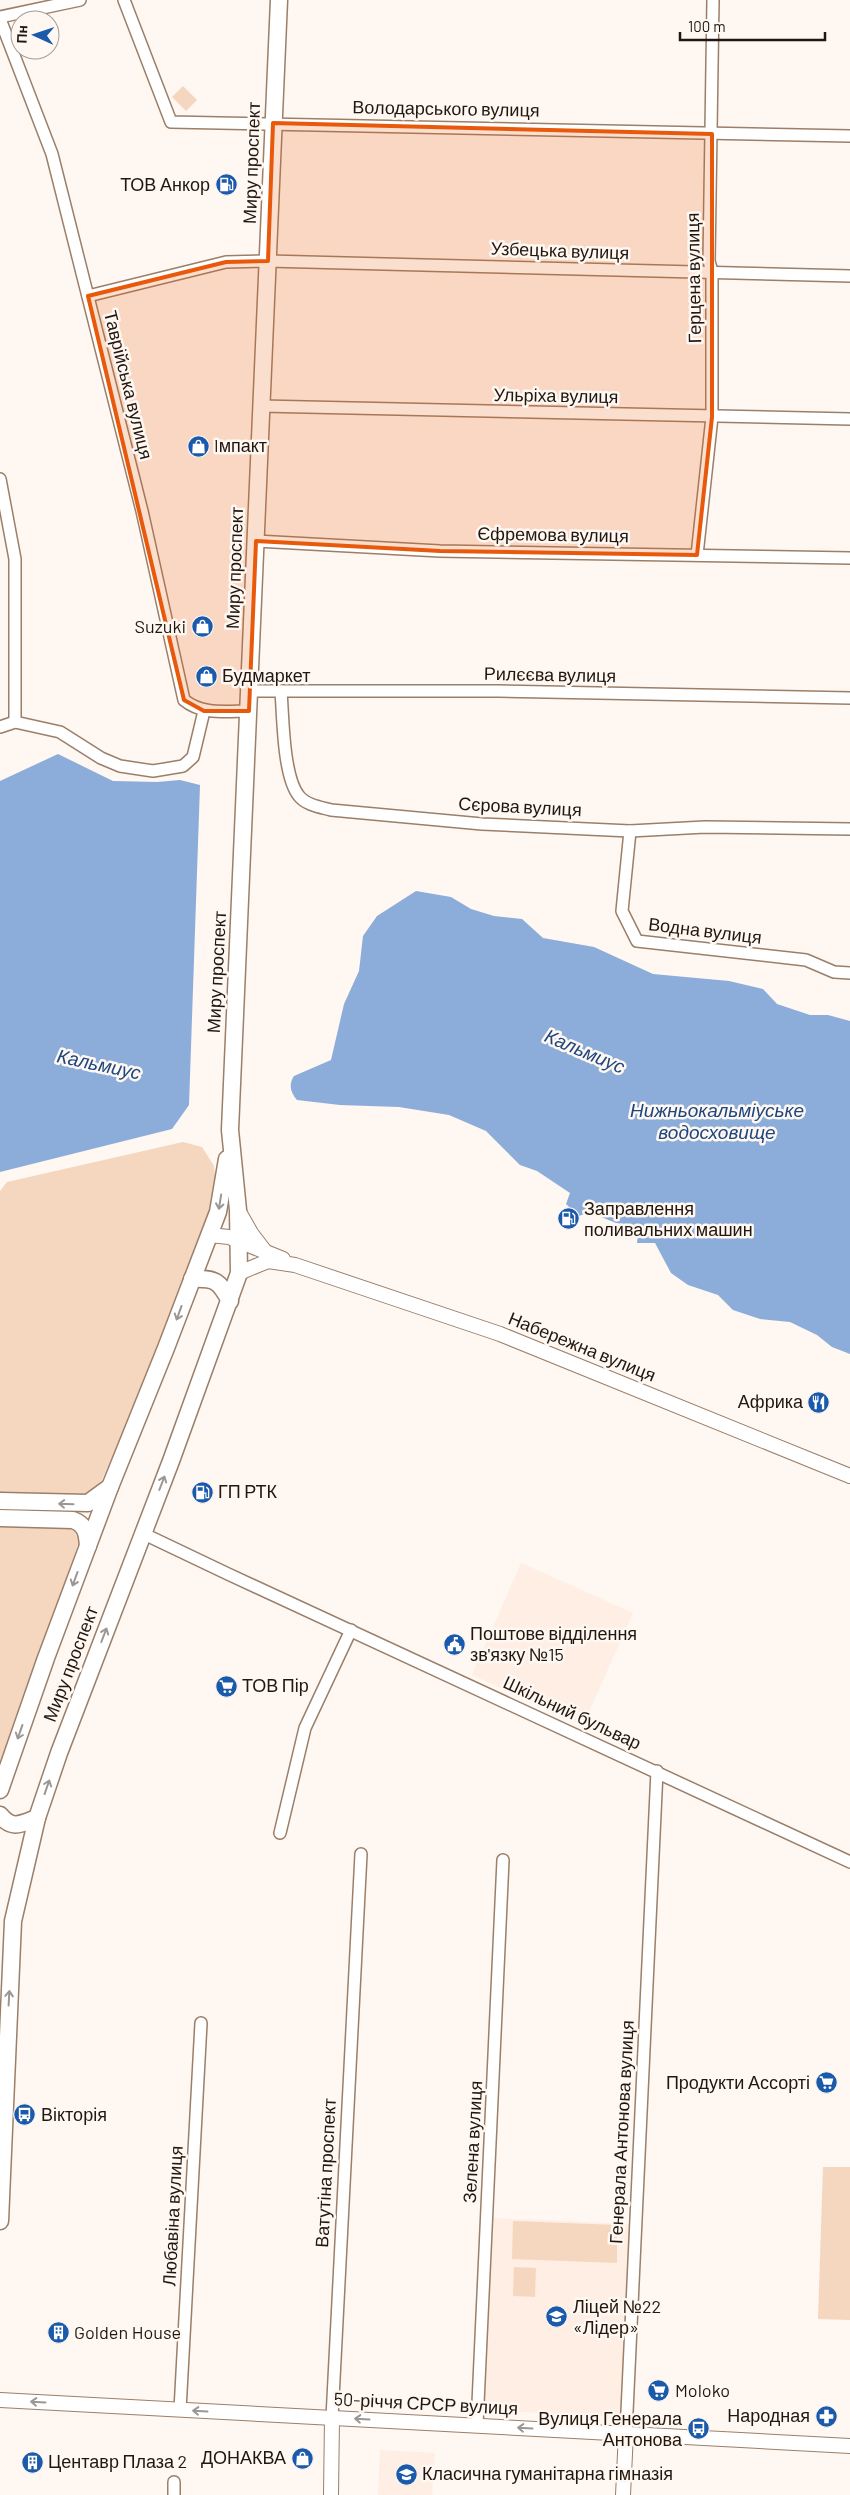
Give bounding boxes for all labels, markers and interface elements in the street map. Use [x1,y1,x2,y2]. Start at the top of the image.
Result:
north arrow [10,10,60,60]
scale bar [680,10,825,42]
text: 100 m [688,17,726,35]
text: Пн [13,25,30,44]
street label: Володарського вулиця [352,95,540,121]
street label: Миру проспект [238,101,264,224]
place label: ТОВ Анкор [120,173,210,195]
fuel station icon: ТОВ Анкор [214,173,238,197]
street label: Герцена вулиця [681,213,705,344]
street label: Узбецька вулиця [490,237,630,263]
street label: Таврійська вулиця [100,308,158,461]
street label: Ульріха вулиця [493,383,619,407]
shop icon: Iмпакт [186,434,210,458]
place label: Iмпакт [214,434,267,456]
street label: Миру проспект [221,506,247,629]
street label: Єфремова вулиця [477,522,629,546]
place label: Suzuki [135,615,186,637]
shop icon: Suzuki [190,615,214,639]
street label: Рилєєва вулиця [484,662,616,686]
shop icon: Будмаркет [194,664,218,688]
place label: Будмаркет [222,664,310,686]
street label: Сєрова вулиця [458,792,582,820]
street label: Миру проспект [202,910,230,1034]
street label: Водна вулиця [647,912,763,948]
water label: Кальмиус [542,1023,629,1078]
water label: Кальмиус [55,1043,143,1084]
water label: Нижньокальміуське водосховище [630,1098,804,1143]
one-way arrow [215,1194,225,1210]
place label: Заправлення поливальних машин [584,1197,753,1240]
fuel station icon: Заправлення поливальних машин [556,1207,580,1231]
one-way arrow [174,1306,183,1321]
street label: Набережна вулиця [505,1306,659,1386]
place label: Африка [738,1390,804,1412]
restaurant icon: Африка [807,1390,831,1414]
one-way arrow [158,1476,167,1491]
fuel station icon: ГП РТК [190,1480,214,1504]
place label: ГП РТК [218,1480,277,1502]
one-way arrow [59,1499,75,1508]
one-way arrow [70,1570,79,1586]
street label: Миру проспект [38,1603,102,1725]
place label: Поштове відділення зв'язку №15 [470,1622,637,1665]
one-way arrow [100,1628,109,1643]
public building icon: Поштове відділення зв'язку №15 [442,1632,466,1656]
street label: Шкільний бульвар [500,1670,645,1754]
supermarket icon: ТОВ Пір [214,1674,238,1698]
place label: ТОВ Пір [242,1674,309,1696]
one-way arrow [15,1723,25,1739]
one-way arrow [43,1779,53,1795]
one-way arrow [5,1990,14,2006]
street label: Генерала Антонова вулиця [604,2020,638,2244]
place label: Продукти Ассорті [666,2071,810,2093]
supermarket icon: Продукти Ассорті [814,2071,838,2095]
street label: Зелена вулиця [458,2080,486,2204]
street label: Ватутіна проспект [310,2098,340,2248]
bus stop icon: Вікторія [13,2103,37,2127]
place label: Вікторія [41,2103,107,2125]
street label: Любавіна вулиця [157,2145,187,2287]
place label: Ліцей №22 «Лідер» [573,2295,661,2338]
school or university icon: Ліцей №22 «Лідер» [545,2305,569,2329]
building icon: Golden House [46,2321,70,2345]
place label: Golden House [74,2321,181,2343]
supermarket icon: Moloko [647,2379,671,2403]
place label: Moloko [675,2379,730,2401]
street label: 50-річчя СРСР вулиця [333,2387,519,2419]
one-way arrow [30,2397,46,2407]
place label: Народная [727,2404,810,2426]
pharmacy icon: Народная [814,2404,838,2428]
one-way arrow [192,2406,208,2415]
place label: Вулиця Генерала Антонова [538,2407,683,2450]
one-way arrow [355,2415,371,2424]
bus stop icon: Вулиця Генерала Антонова [686,2417,710,2441]
one-way arrow [517,2423,533,2432]
place label: ДОНАКВА [201,2446,286,2468]
shop icon: ДОНАКВА [290,2446,314,2470]
building icon: Центавр Плаза 2 [20,2450,44,2474]
place label: Центавр Плаза 2 [48,2450,187,2472]
school or university icon: Класична гуманітарна гімназія [394,2462,418,2486]
place label: Класична гуманітарна гімназія [422,2462,673,2484]

